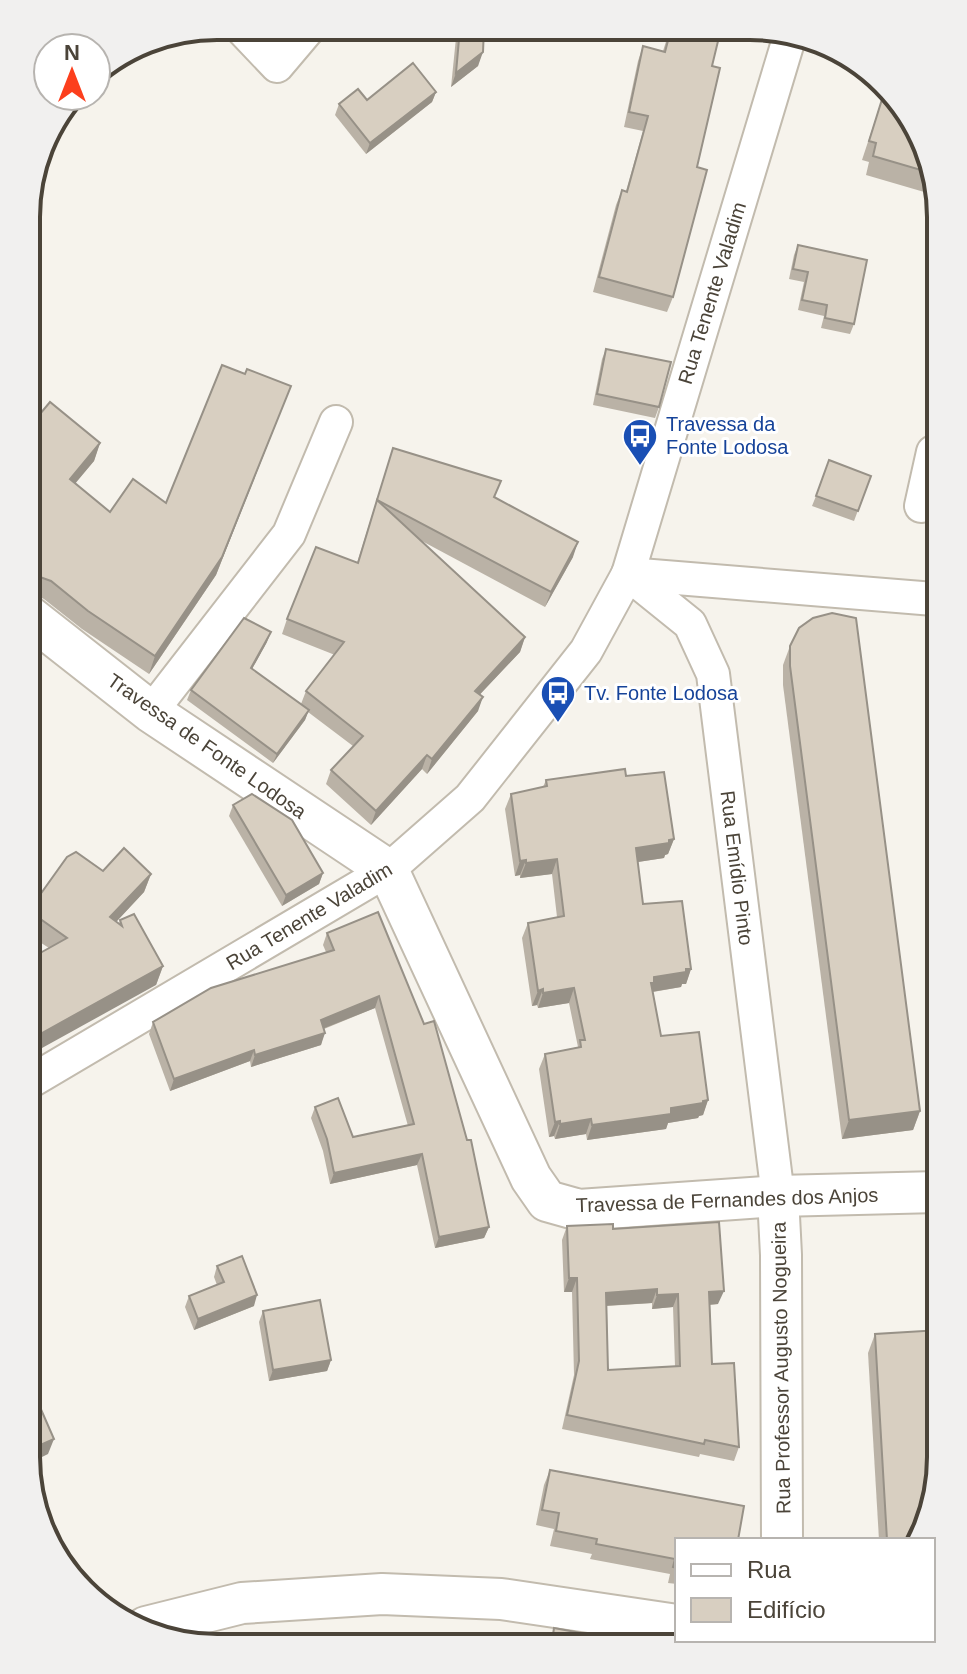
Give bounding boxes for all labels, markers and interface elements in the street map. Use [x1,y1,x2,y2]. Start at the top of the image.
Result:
north arrow [32,32,112,112]
text: N [64,40,80,65]
street label: Rua Tenente Valadim [674,199,750,387]
place label: Travessa da Fonte Lodosa [666,413,789,458]
bus stop icon: Travessa da Fonte Lodosa [621,417,659,467]
street label: Travessa de Fonte Lodosa [104,669,311,824]
bus stop icon: Tv. Fonte Lodosa [539,674,577,724]
place label: Tv. Fonte Lodosa [584,682,739,704]
street label: Rua Emídio Pinto [717,789,757,947]
street label: Rua Tenente Valadim [222,858,396,974]
street label: Travessa de Fernandes dos Anjos [575,1184,879,1216]
street label: Rua Professor Augusto Nogueira [767,1221,795,1514]
legend [675,1538,935,1642]
text: Rua [747,1556,792,1583]
text: Edifício [747,1596,826,1623]

